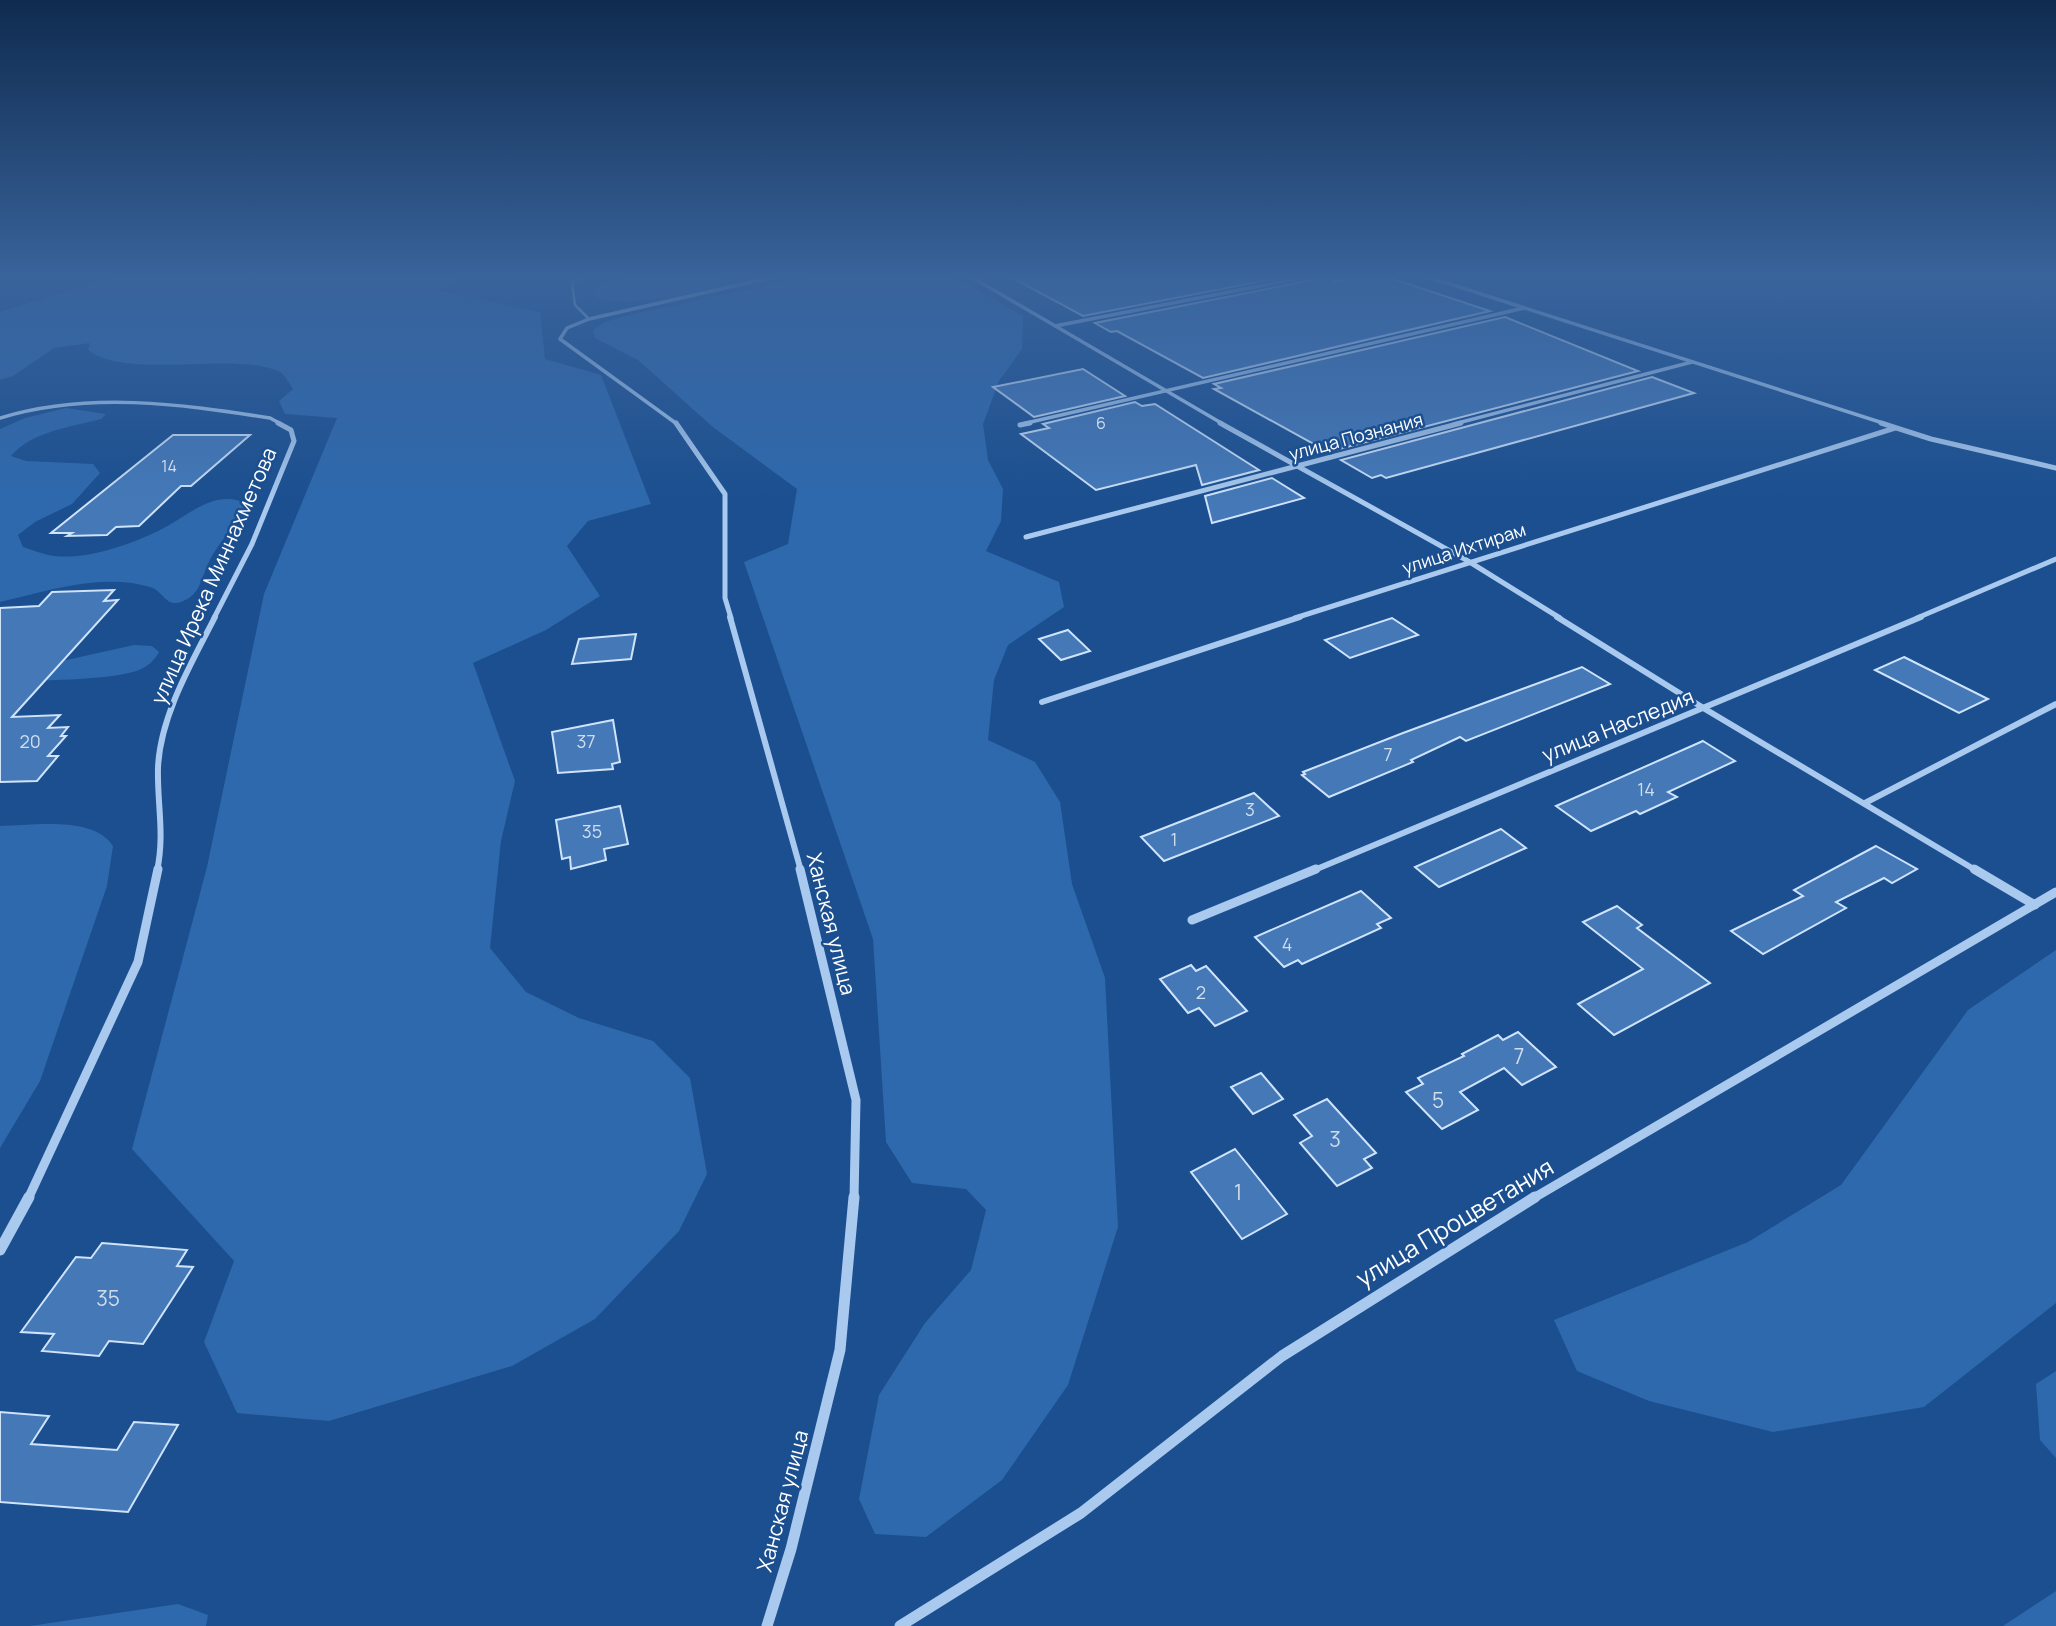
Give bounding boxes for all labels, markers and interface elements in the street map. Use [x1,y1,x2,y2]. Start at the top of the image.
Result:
street label: улица Познания [1286,407,1425,465]
house number: 6 [1096,412,1106,434]
street label: улица Ирека Миннахметова [144,443,283,708]
house number: 14 [161,455,177,477]
street label: улица Ихтирам [1399,517,1529,579]
street label: улица Наследия [1538,682,1698,768]
house number: 20 [19,729,41,753]
house number: 37 [577,729,596,753]
house number: 7 [1383,742,1393,766]
house number: 14 [1637,777,1655,801]
house number: 3 [1245,797,1255,821]
house number: 35 [582,819,602,843]
house number: 1 [1170,827,1178,851]
street label: Ханская улица [801,850,863,998]
house number: 4 [1282,932,1292,956]
house number: 2 [1196,980,1206,1004]
house number: 7 [1514,1042,1524,1070]
house number: 5 [1432,1086,1444,1114]
house number: 3 [1329,1125,1341,1153]
street label: улица Процветания [1349,1150,1559,1294]
house number: 1 [1234,1178,1242,1206]
house number: 35 [96,1284,120,1312]
street label: Ханская улица [750,1427,814,1575]

